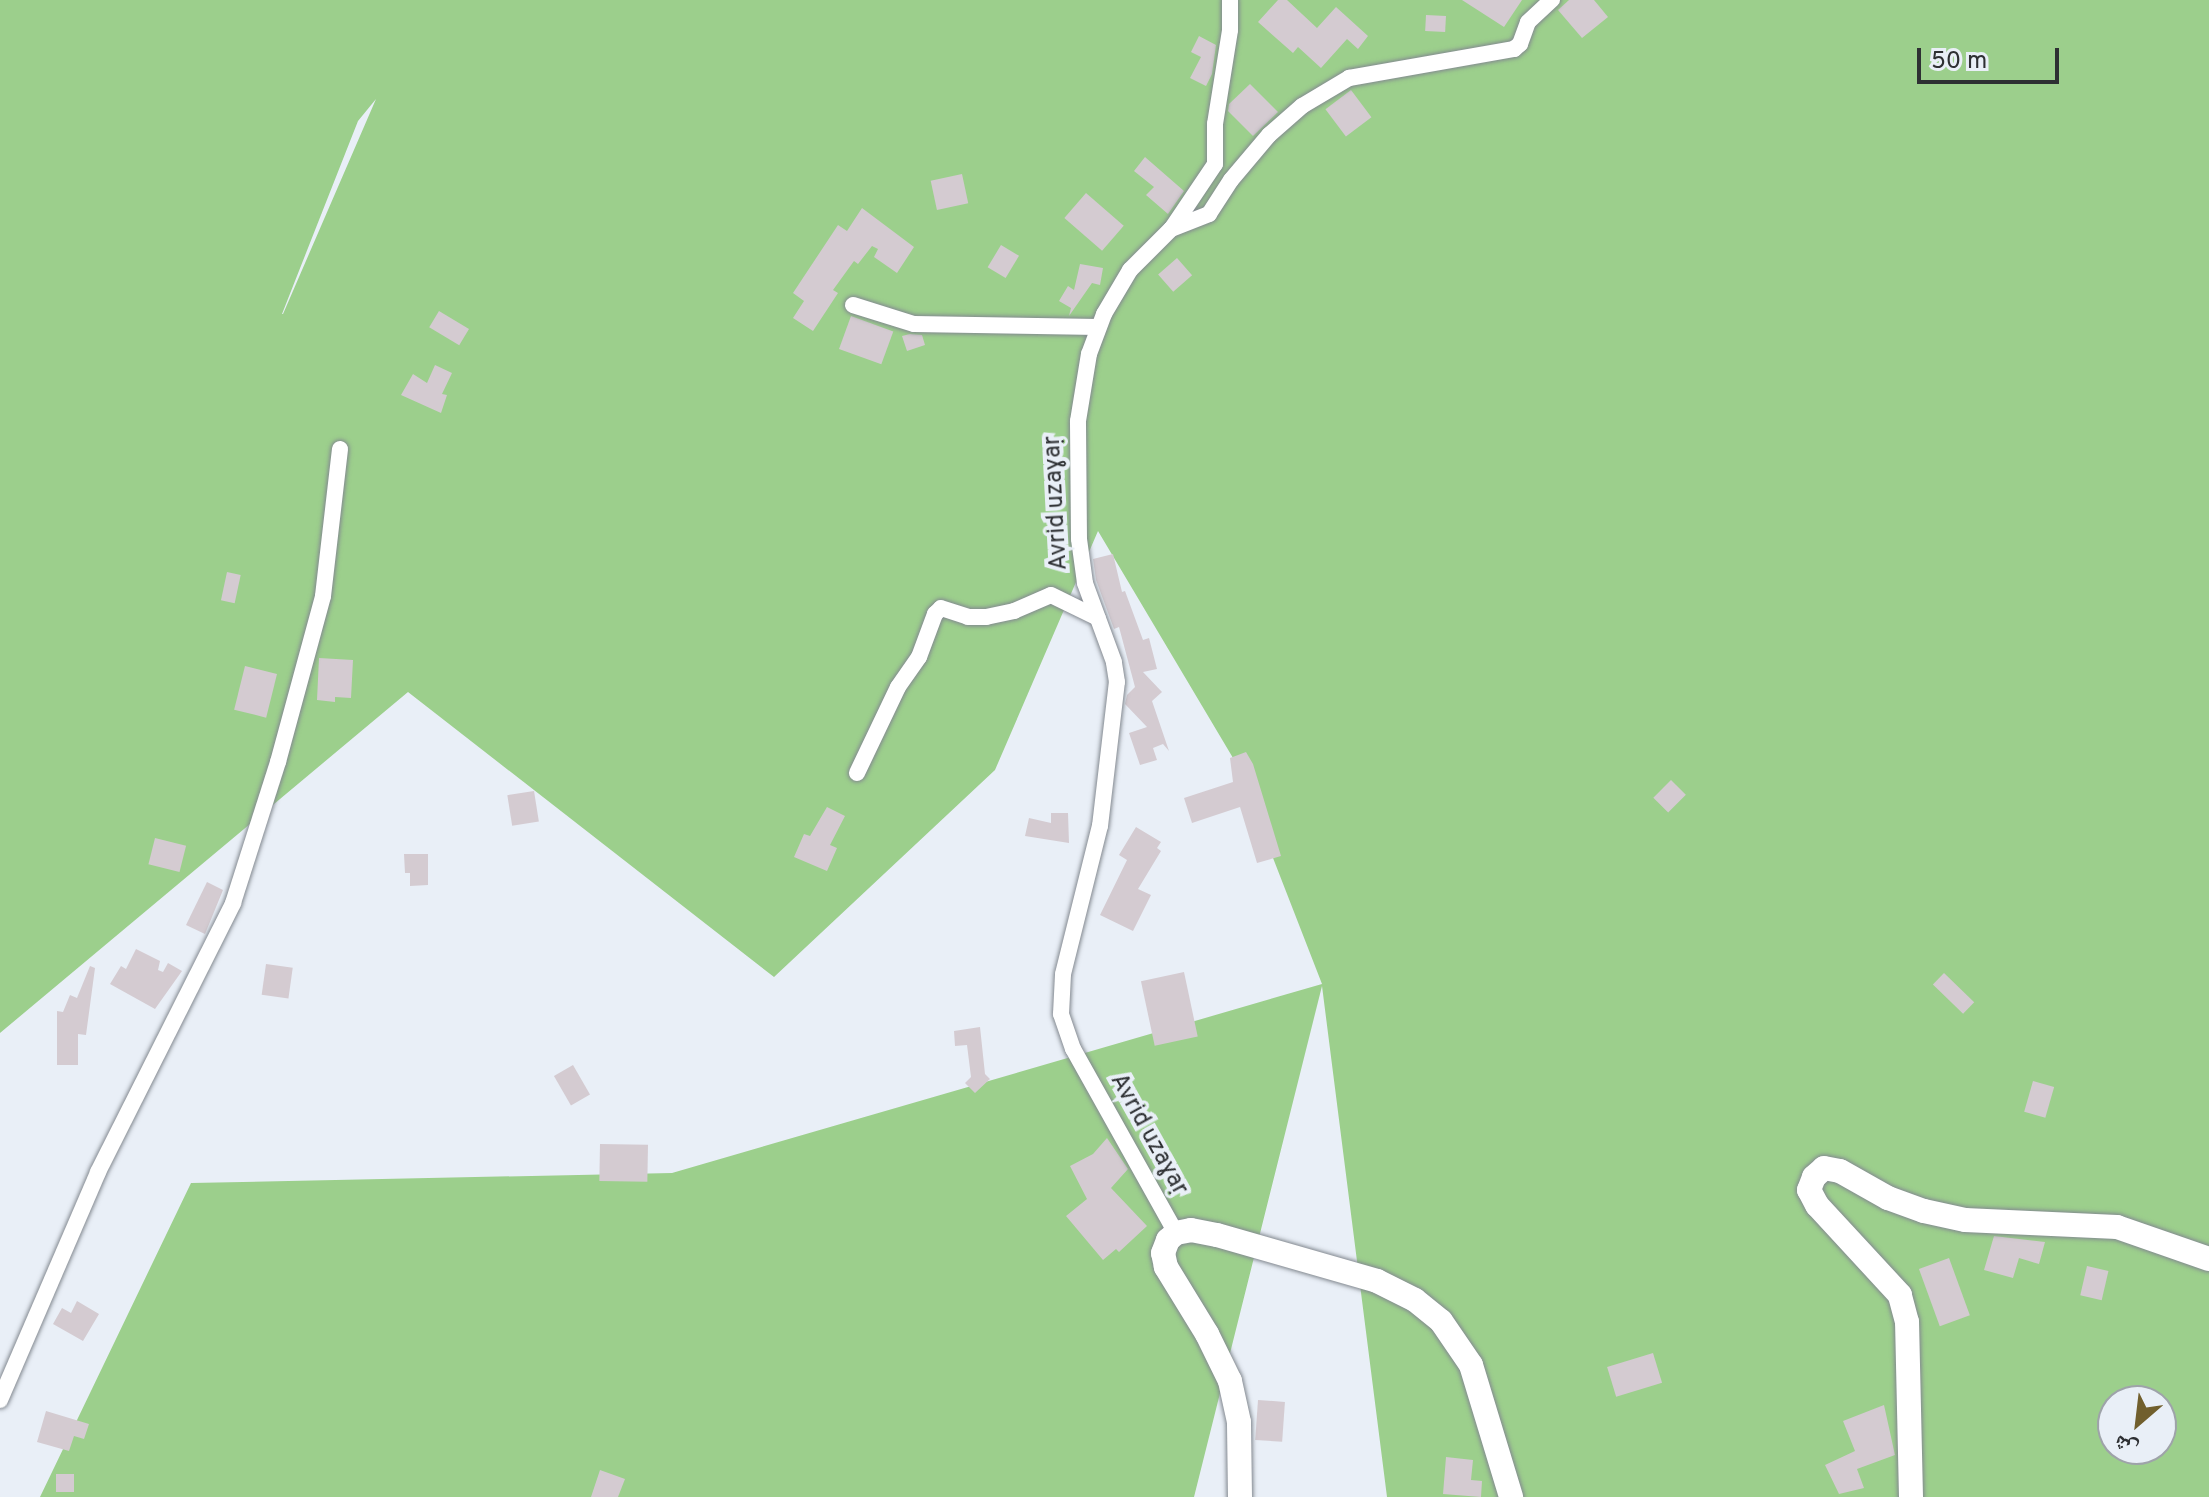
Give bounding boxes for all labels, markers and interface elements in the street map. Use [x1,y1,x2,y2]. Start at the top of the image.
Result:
scale bar [1921,32,2063,82]
text: 50 m [1931,47,1987,77]
street label: Avrid uzaɣaṛ [1039,435,1075,571]
street label: Avrid uzaɣaṛ [1103,1069,1193,1201]
north arrow [2097,1385,2177,1465]
text: ش [2110,1427,2143,1462]

